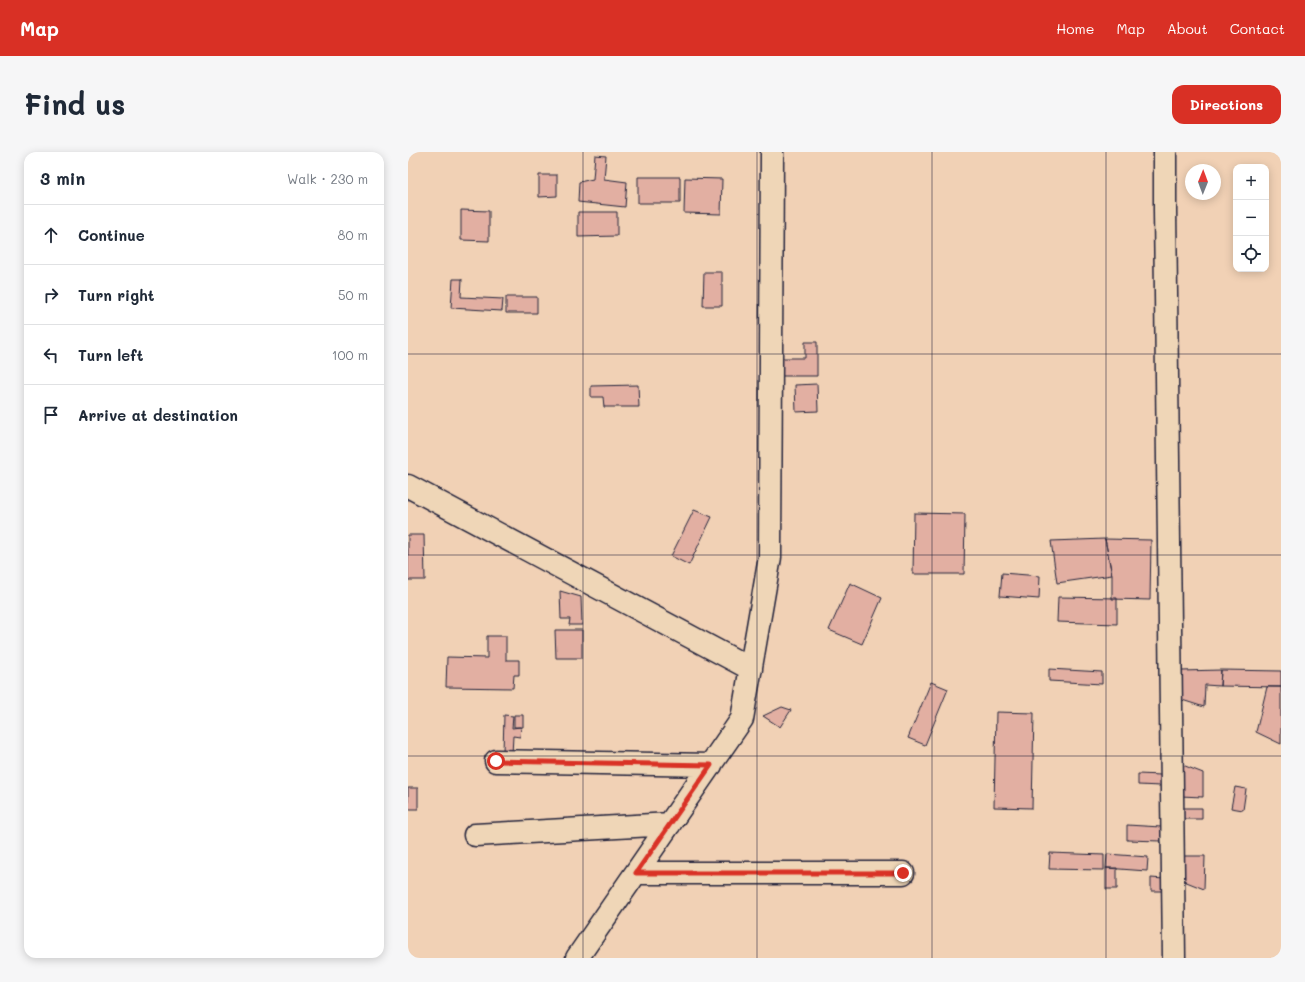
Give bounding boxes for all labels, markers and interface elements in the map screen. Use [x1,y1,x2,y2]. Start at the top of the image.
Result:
text: Map [20,16,59,41]
text: Home [1056,19,1094,38]
text: Map [1116,19,1145,38]
text: About [1167,19,1208,38]
text: Contact [1230,19,1285,38]
button: Directions [1172,85,1281,124]
text: Find us [24,86,125,122]
north arrow [1185,164,1221,200]
map controls [1233,164,1269,272]
button: + [1233,164,1269,200]
text: 3 min [40,167,85,189]
text: Walk · 230 m [287,170,368,187]
button: − [1233,200,1269,236]
icon: ahead [40,224,62,246]
text: Continue [78,225,145,245]
text: 80 m [338,226,368,243]
button: locate [1233,236,1269,272]
icon: right [40,284,62,306]
text: Turn right [78,285,155,305]
text: 50 m [338,286,368,303]
icon: left [40,344,62,366]
text: Turn left [78,345,143,365]
text: 100 m [332,346,368,363]
icon: arrive [40,404,62,426]
text: Arrive at destination [78,405,238,425]
route start [487,752,505,770]
route end [894,864,912,882]

